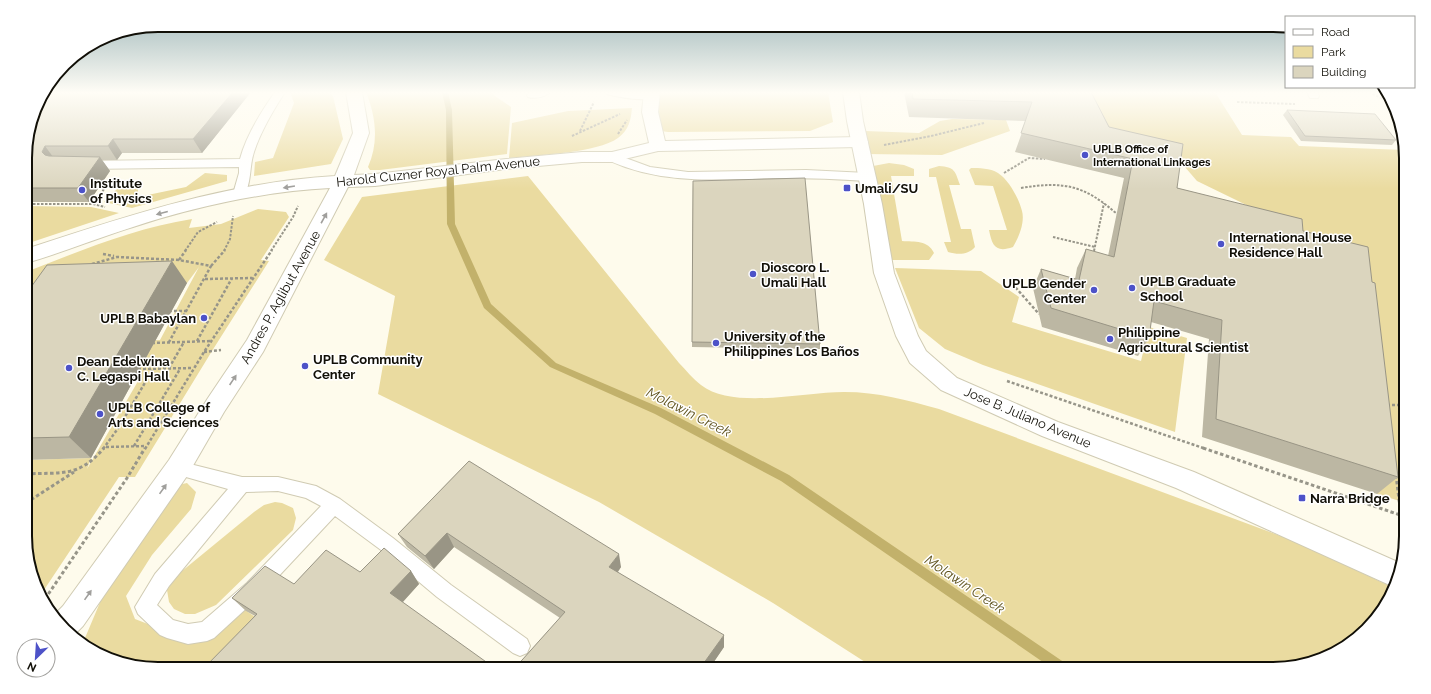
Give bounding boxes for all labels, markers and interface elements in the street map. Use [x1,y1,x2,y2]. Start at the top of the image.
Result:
legend [1285,16,1415,88]
text: Road [1321,25,1350,39]
text: Park [1321,45,1346,59]
text: Building [1321,65,1367,79]
place label: UPLB Office of International Linkages [1093,143,1211,169]
marker: UPLB Office of International Linkages [1080,150,1090,160]
street label: Harold Cuzner Royal Palm Avenue [335,153,541,190]
place label: Institute of Physics [90,176,152,206]
place label: Umali/SU [855,181,918,196]
marker: Umali/SU [842,183,852,193]
one-way arrow [283,184,295,190]
marker: Institute of Physics [77,185,87,195]
one-way arrow [156,210,168,216]
one-way arrow [320,212,327,224]
street label: Andres P. Aglibut Avenue [238,228,324,366]
place label: International House Residence Hall [1229,230,1352,260]
marker: International House Residence Hall [1216,239,1226,249]
place label: Dioscoro L. Umali Hall [761,260,830,290]
marker: Dioscoro L. Umali Hall [748,269,758,279]
place label: UPLB Graduate School [1140,274,1236,304]
place label: UPLB Gender Center [1002,276,1086,306]
marker: UPLB Graduate School [1127,283,1137,293]
marker: UPLB Gender Center [1089,285,1099,295]
place label: UPLB Babaylan [100,311,196,326]
marker: UPLB Babaylan [199,313,209,323]
place label: Philippine Agricultural Scientist [1118,325,1249,355]
place label: University of the Philippines Los Baños [724,329,860,359]
marker: Philippine Agricultural Scientist [1105,334,1115,344]
marker: University of the Philippines Los Baños [711,338,721,348]
place label: UPLB Community Center [313,352,423,382]
place label: Dean Edelwina C. Legaspi Hall [77,354,170,384]
marker: UPLB Community Center [300,361,310,371]
marker: Dean Edelwina C. Legaspi Hall [64,363,74,373]
one-way arrow [229,375,237,385]
water label: Molawin Creek [644,384,734,440]
street label: Jose B. Juliano Avenue [962,384,1094,451]
place label: UPLB College of Arts and Sciences [108,400,219,430]
marker: UPLB College of Arts and Sciences [95,409,105,419]
one-way arrow [159,484,167,495]
place label: Narra Bridge [1310,491,1390,506]
marker: Narra Bridge [1297,493,1307,503]
water label: Molawin Creek [922,551,1008,617]
one-way arrow [84,590,92,601]
north arrow [16,638,56,678]
text: N [25,659,39,674]

